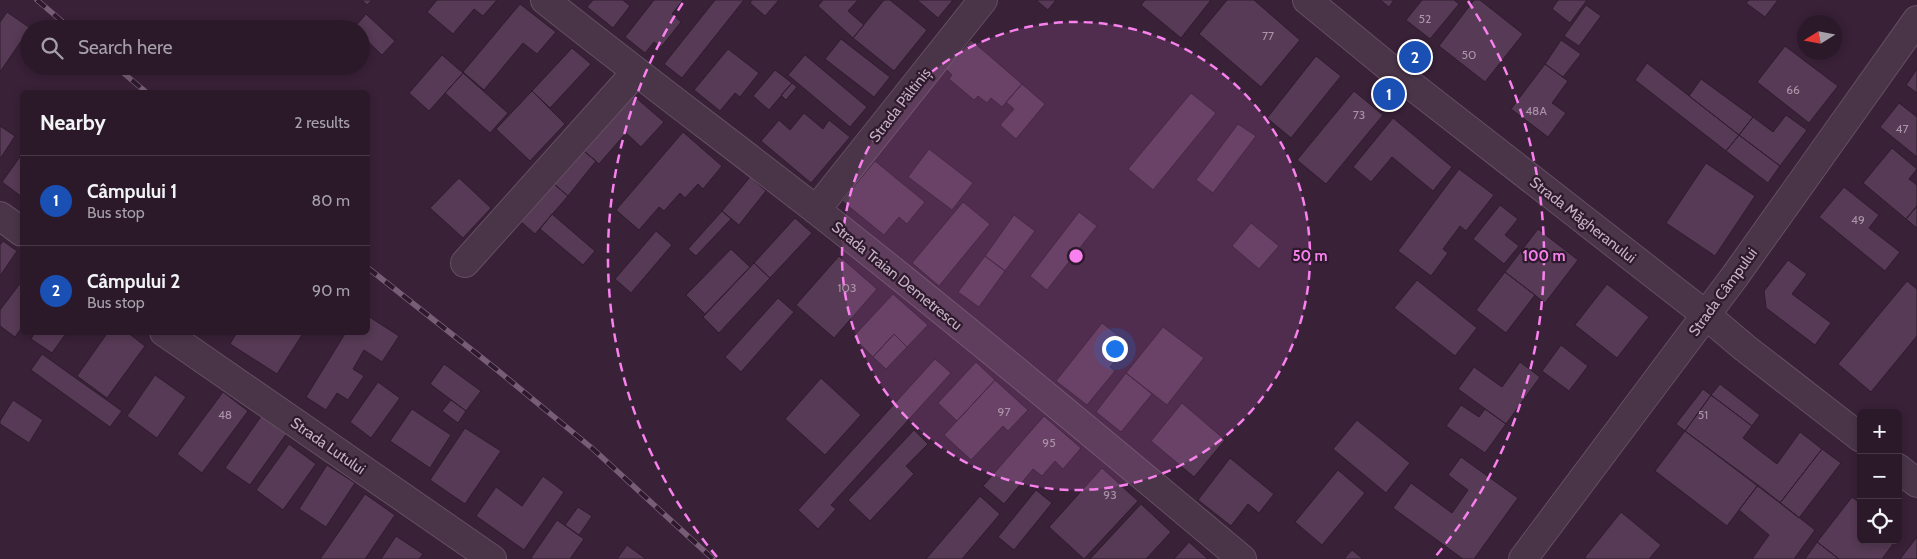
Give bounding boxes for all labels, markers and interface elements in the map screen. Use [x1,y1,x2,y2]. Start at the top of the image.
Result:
house number: 52 [1419,11,1431,26]
north arrow [1797,15,1842,60]
search box [20,20,370,75]
house number: 77 [1262,28,1274,43]
icon: search [38,34,66,62]
text: Search here [78,36,172,59]
pin: 2 [1399,38,1431,76]
house number: 50 [1462,47,1476,62]
street label: Strada Păltiniș [865,64,935,146]
pin: 1 [1373,75,1405,113]
house number: 66 [1786,82,1800,97]
house number: 48A [1525,103,1547,118]
house number: 73 [1353,107,1365,122]
text: Nearby [40,110,106,135]
text: 2 results [294,113,350,132]
house number: 47 [1896,121,1908,136]
street label: Strada Măgheranului [1526,173,1640,267]
text: Câmpului 1 [87,180,177,203]
text: 1 [53,191,59,210]
text: 80 m [312,191,350,210]
text: Bus stop [87,203,145,222]
house number: 49 [1851,212,1865,227]
street label: Strada Traian Demetrescu [828,218,966,334]
street label: Strada Câmpului [1685,244,1761,340]
centre of rings [1067,247,1085,265]
text: 50 m [1292,247,1328,265]
text: 100 m [1522,247,1566,265]
text: Câmpului 2 [87,270,180,293]
house number: 103 [838,280,856,295]
text: 2 [52,281,60,300]
text: 90 m [312,281,350,300]
text: Bus stop [87,293,145,312]
your location [1102,336,1128,362]
house number: 97 [998,404,1010,419]
house number: 48 [218,407,232,422]
house number: 51 [1698,407,1708,422]
map controls [1857,409,1902,544]
button: + [1857,409,1902,454]
street label: Strada Lutului [287,414,369,478]
house number: 95 [1042,435,1056,450]
button: − [1857,454,1902,499]
house number: 93 [1103,487,1117,502]
button: locate [1857,499,1902,544]

